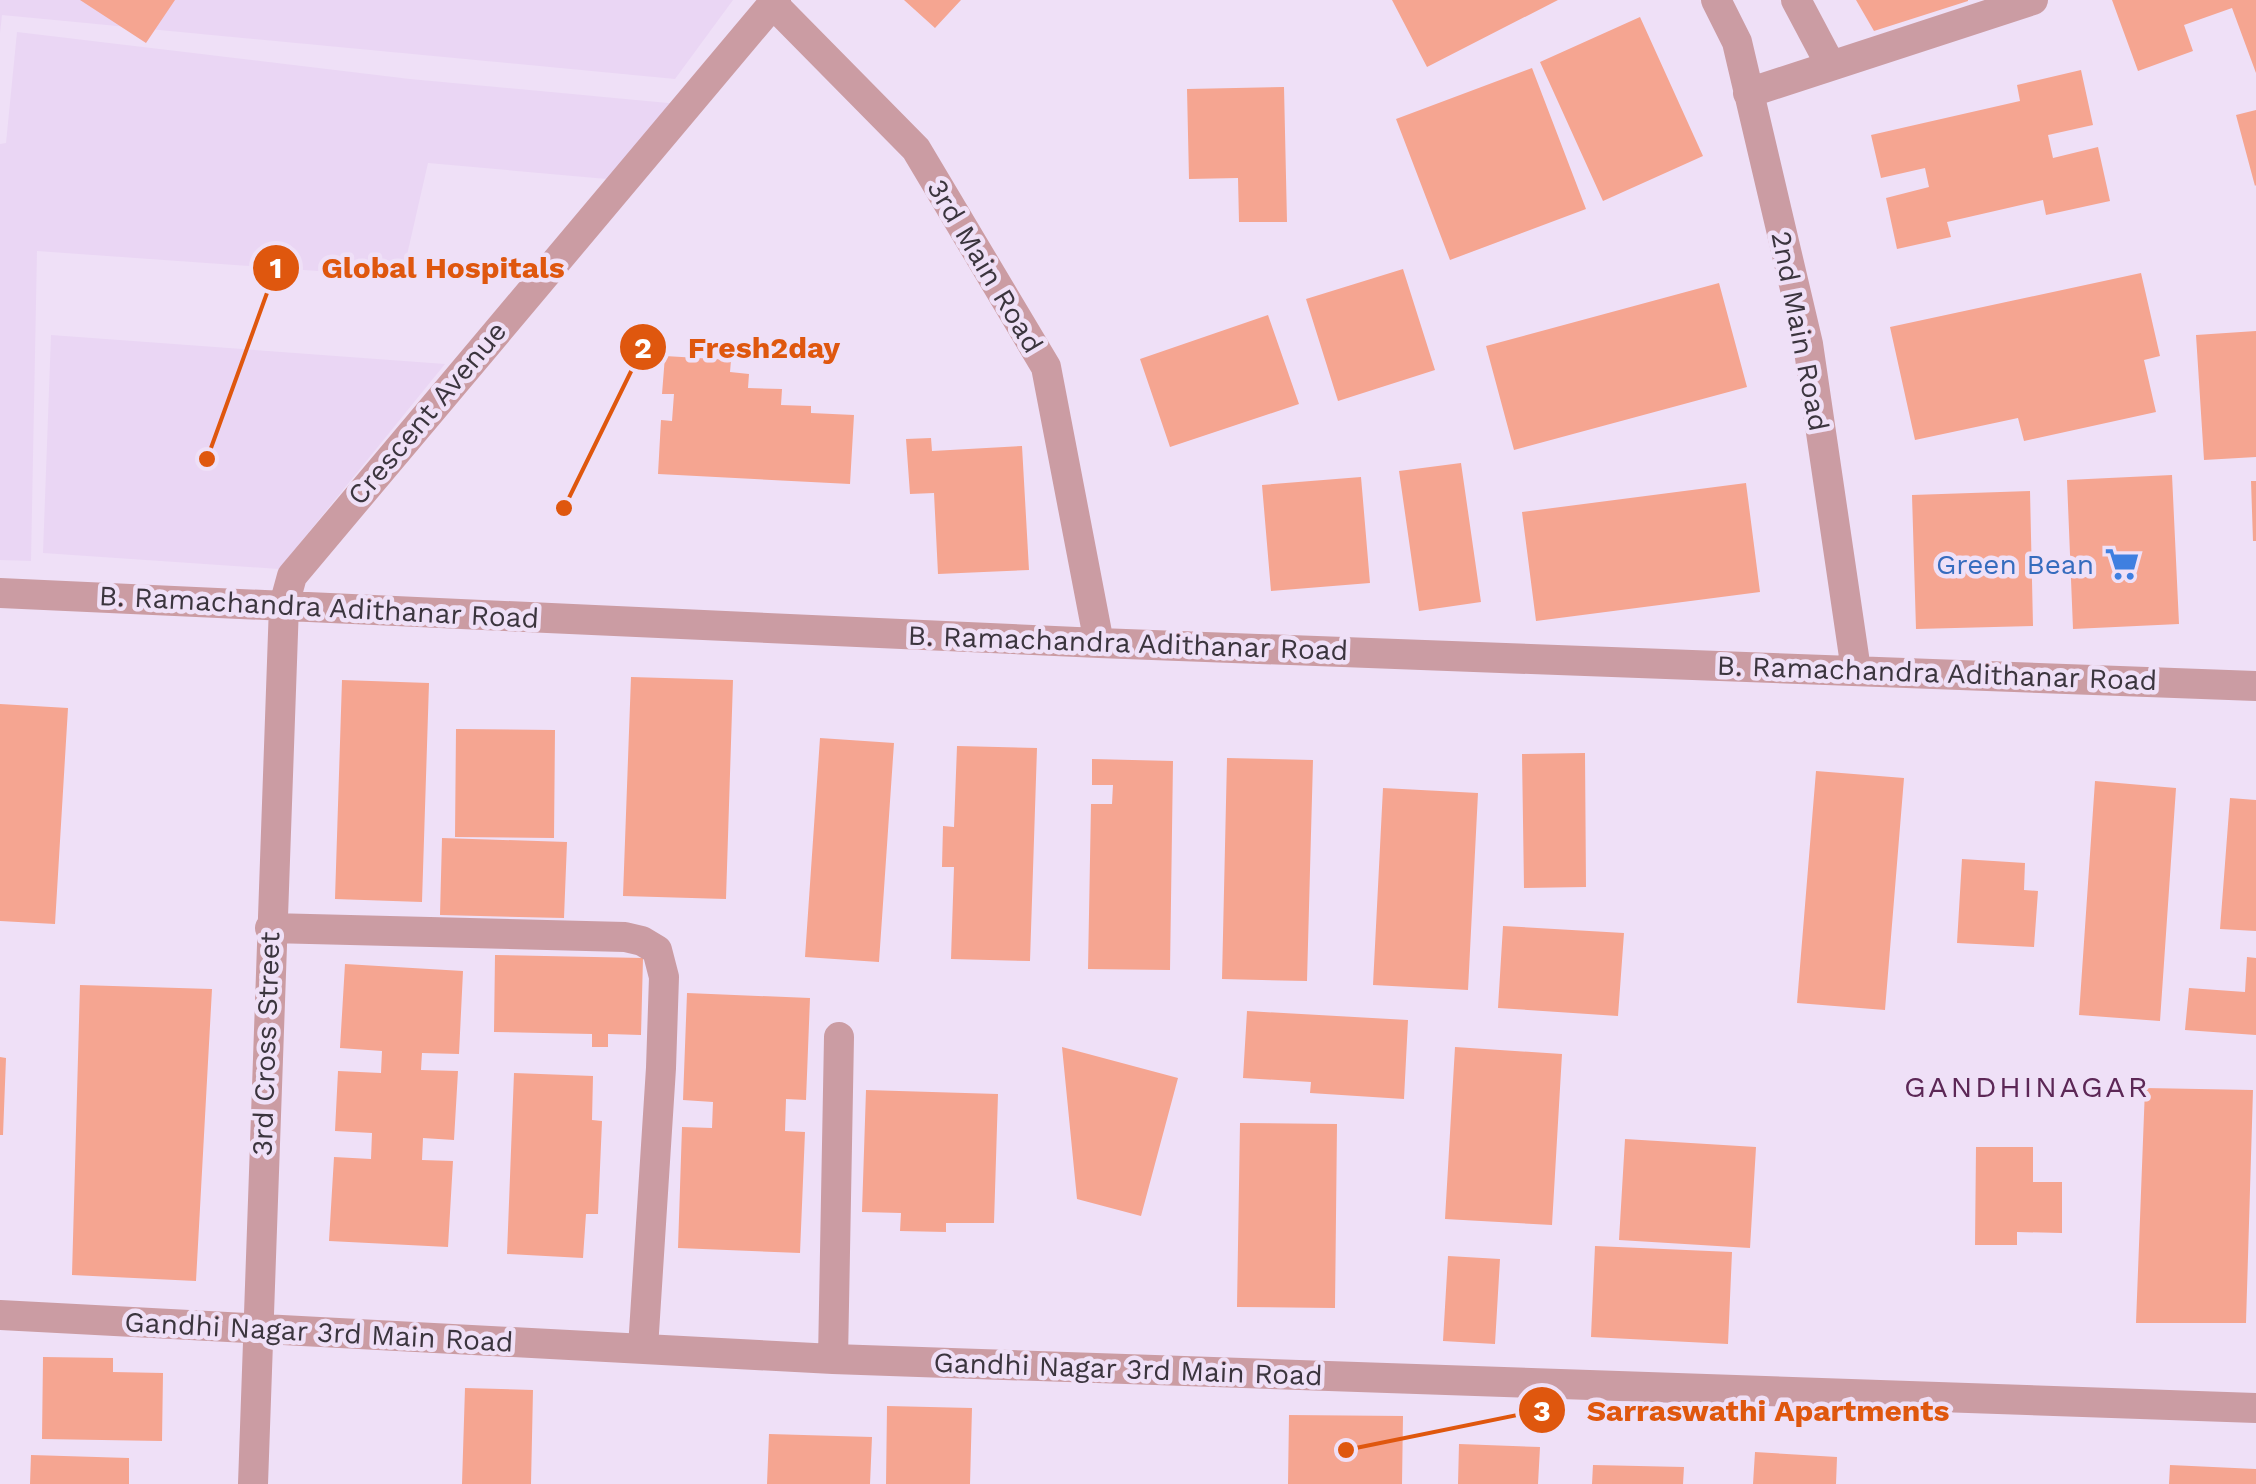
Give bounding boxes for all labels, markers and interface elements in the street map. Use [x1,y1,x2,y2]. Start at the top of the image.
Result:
street label: 3rd Main Road [920,173,1050,359]
street label: 2nd Main Road [1764,228,1836,434]
callout: Global Hospitals [251,238,585,298]
text: 1 [270,250,282,285]
text: Global Hospitals [321,250,565,285]
street label: Crescent Avenue [341,315,513,511]
callout: Fresh2day [618,317,860,377]
text: 2 [634,330,652,365]
text: Fresh2day [688,330,840,365]
supermarket icon: Green Bean [2103,545,2141,583]
place label: Green Bean [1936,548,2094,581]
street label: B. Ramachandra Adithanar Road [98,579,540,635]
street label: B. Ramachandra Adithanar Road [907,619,1349,667]
street label: B. Ramachandra Adithanar Road [1716,649,2158,697]
street label: 3rd Cross Street [246,931,286,1157]
district label: GANDHINAGAR [1904,1069,2150,1104]
street label: Gandhi Nagar 3rd Main Road [124,1305,514,1359]
street label: Gandhi Nagar 3rd Main Road [933,1346,1323,1392]
callout: Sarraswathi Apartments [1517,1380,1970,1440]
text: 3 [1533,1393,1551,1428]
text: Sarraswathi Apartments [1587,1393,1949,1428]

